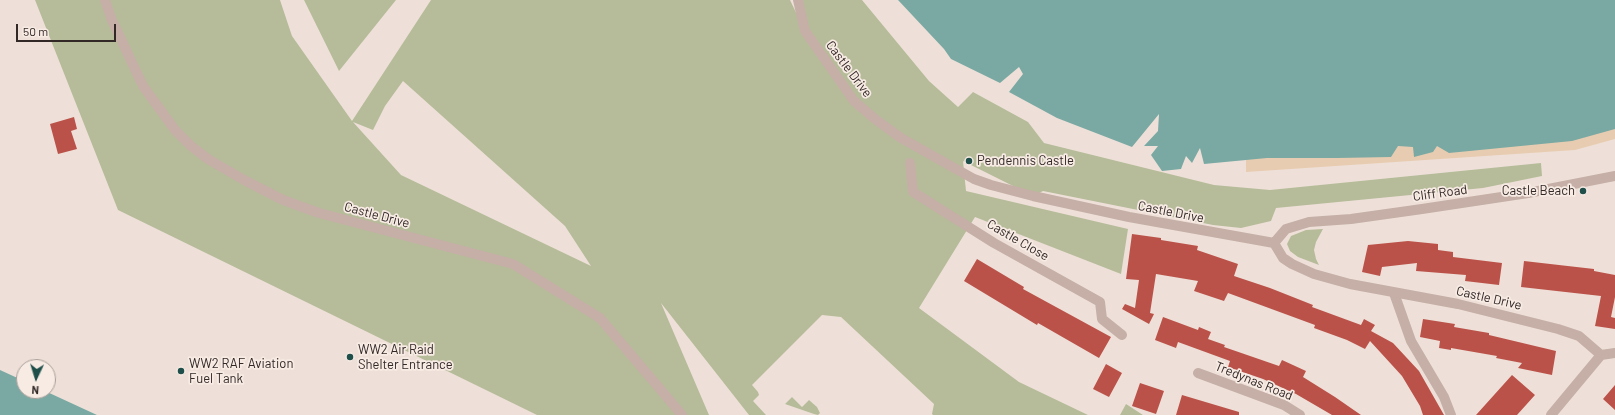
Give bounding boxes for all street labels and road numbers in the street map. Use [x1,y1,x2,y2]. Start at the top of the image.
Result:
street label: Castle Drive [823,38,875,100]
street label: Cliff Road [1412,181,1468,205]
street label: Castle Drive [1137,198,1205,226]
street label: Castle Drive [343,199,411,231]
street label: Castle Close [984,216,1052,264]
street label: Castle Drive [1455,283,1523,313]
street label: Tredynas Road [1213,358,1295,404]

